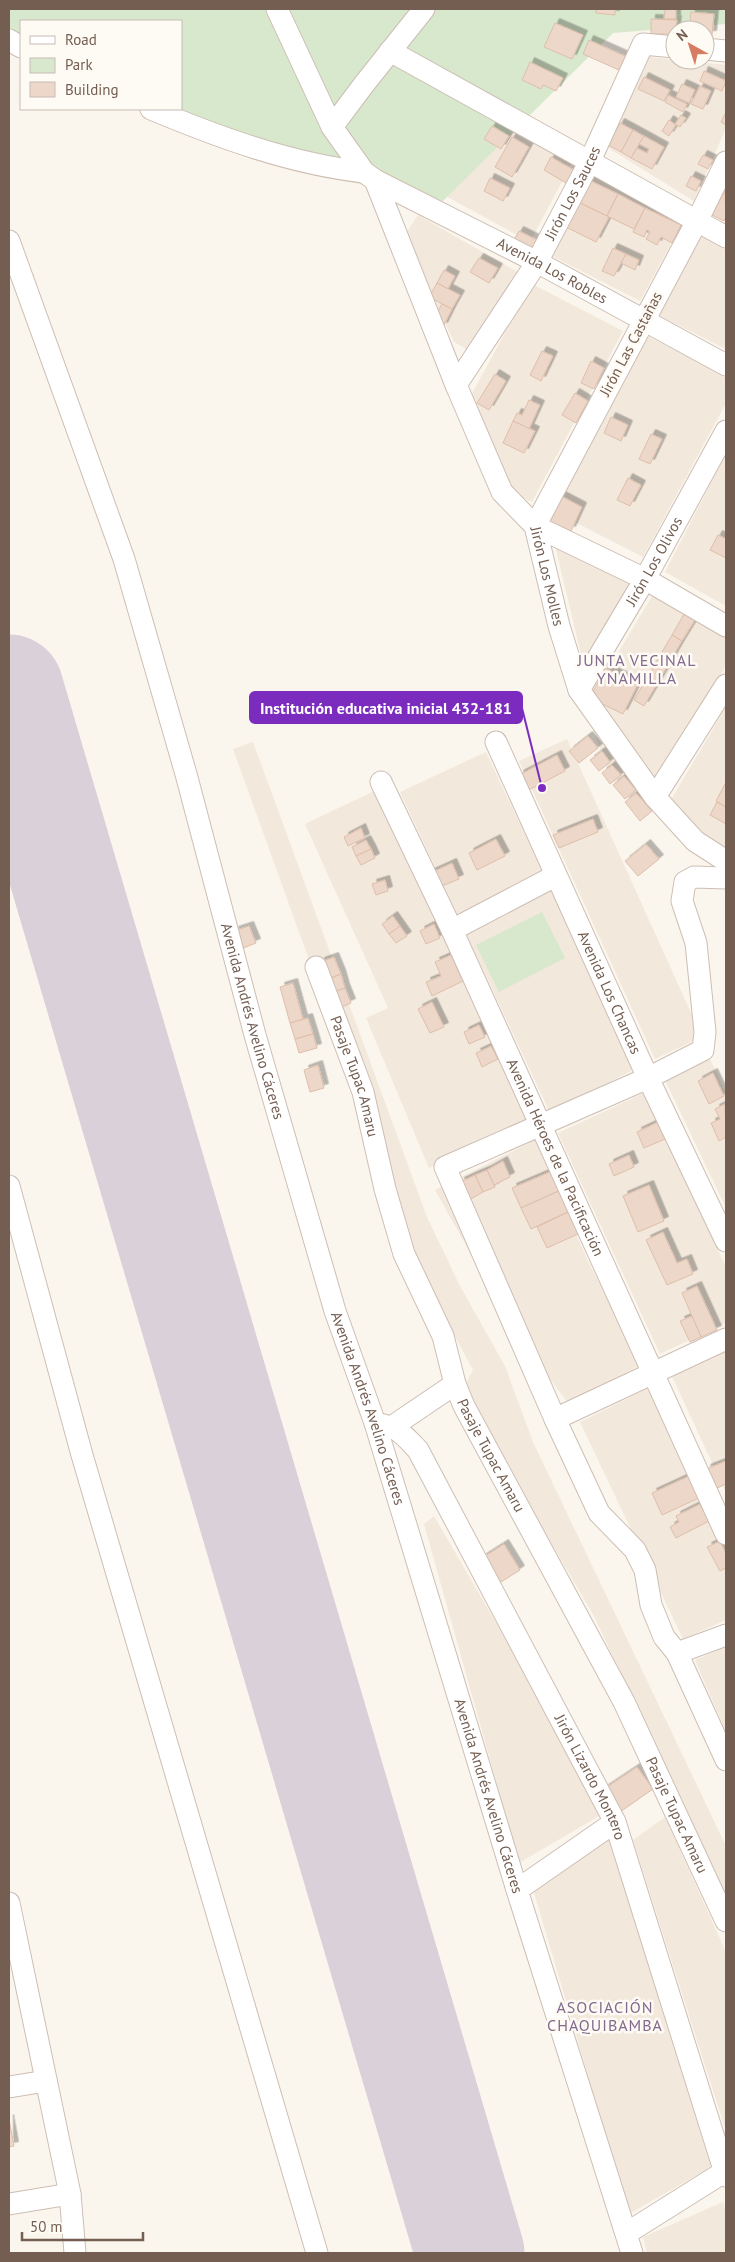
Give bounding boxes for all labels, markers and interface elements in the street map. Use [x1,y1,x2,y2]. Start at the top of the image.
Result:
legend [20,20,182,110]
north arrow [665,20,715,70]
text: N [673,25,691,45]
text: Road [65,30,97,49]
text: Park [65,55,93,74]
text: Building [65,80,119,99]
street label: Jirón Los Sauces [540,143,604,244]
street label: Avenida Los Robles [494,233,611,308]
street label: Jirón Las Castañas [595,288,666,400]
street label: Jirón Los Olivos [621,513,686,610]
street label: Jirón Los Molles [526,524,569,628]
district label: JUNTA VECINAL YNAMILLA [576,650,697,688]
callout: Institución educativa inicial 432-181 [250,692,522,723]
text: Institución educativa inicial 432-181 [260,698,512,718]
street label: Avenida Andrés Avelino Cáceres [217,921,289,1122]
street label: Avenida Los Chancas [574,928,646,1057]
street label: Pasaje Tupac Amaru [326,1013,383,1138]
street label: Avenida Héroes de la Pacificación [503,1056,609,1259]
street label: Avenida Andrés Avelino Cáceres [327,1309,409,1507]
street label: Pasaje Tupac Amaru [453,1396,530,1515]
street label: Avenida Andrés Avelino Cáceres [450,1696,527,1896]
street label: Jirón Lizardo Montero [550,1710,630,1842]
street label: Pasaje Tupac Amaru [642,1754,712,1876]
district label: ASOCIACIÓN CHAQUIBAMBA [547,1997,663,2035]
scale bar [22,2210,144,2242]
text: 50 m [30,2217,63,2236]

